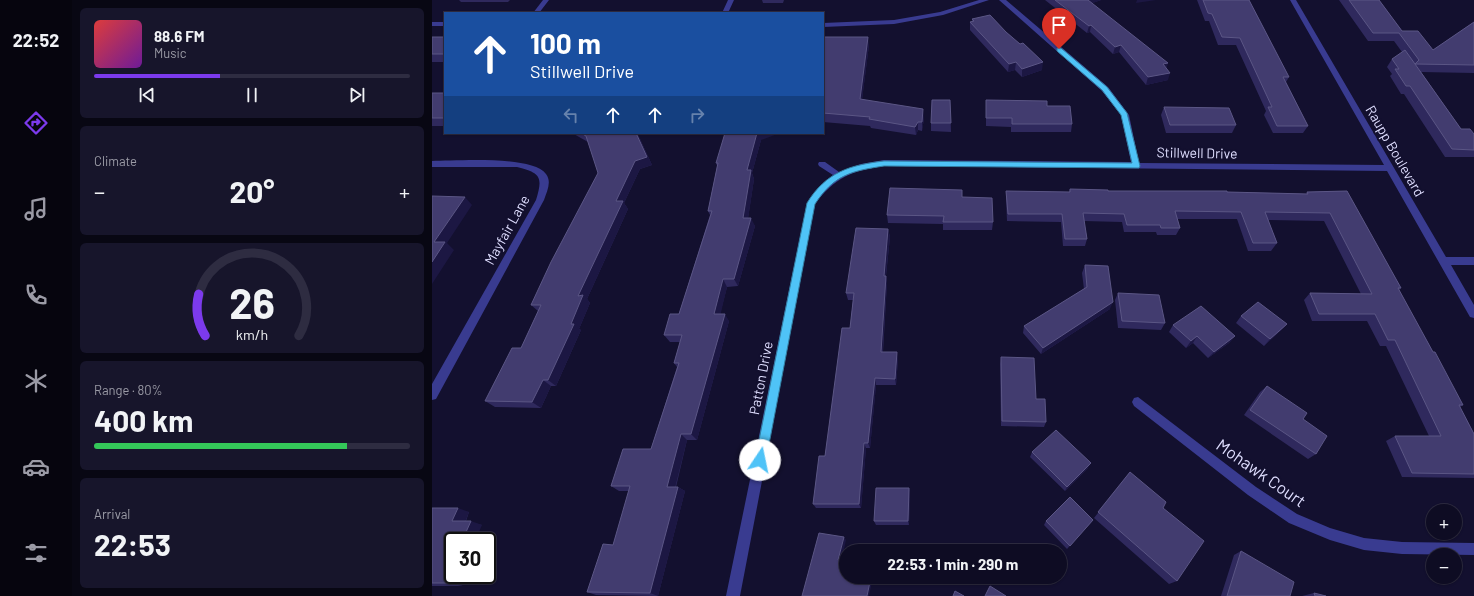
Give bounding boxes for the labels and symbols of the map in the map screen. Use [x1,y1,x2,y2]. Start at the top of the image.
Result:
pin [1042,8,1076,49]
street label: Raupp Boulevard [1363,102,1428,199]
street label: Stillwell Drive [1156,143,1238,162]
street label: Mayfair Lane [480,192,533,268]
street label: Patton Drive [745,340,776,416]
street label: Mohawk Court [1213,434,1310,510]
position arrow [739,439,781,481]
speed limit sign: 30 [444,532,496,584]

